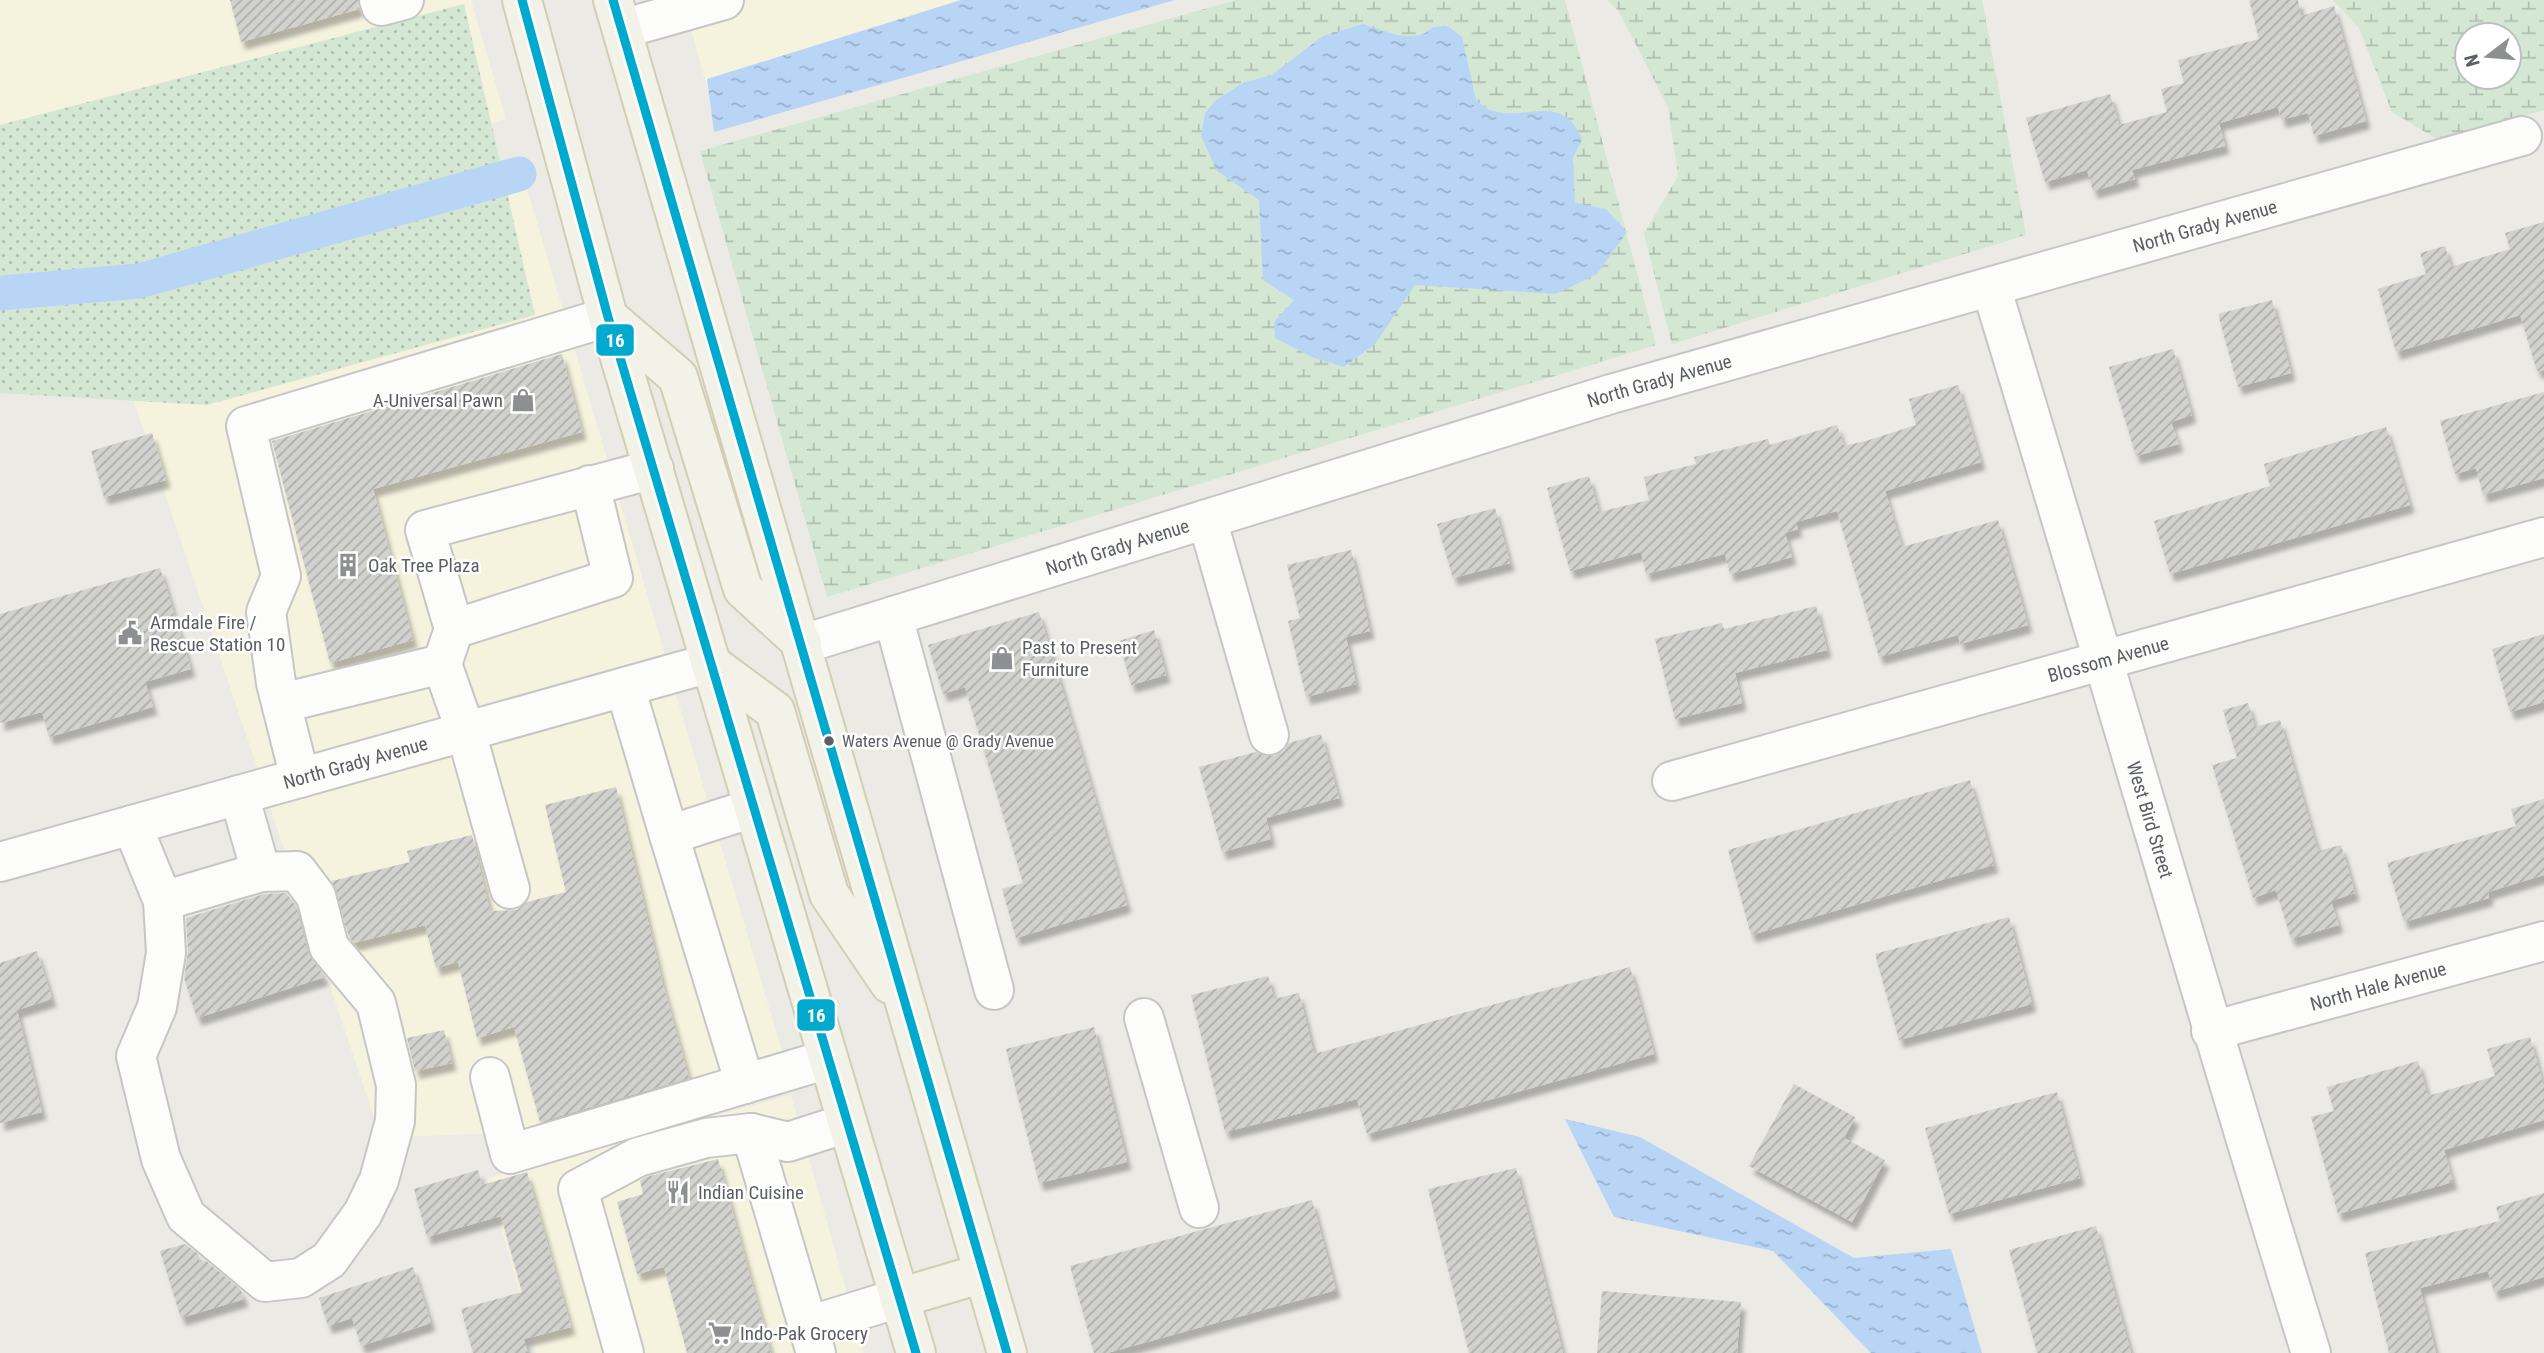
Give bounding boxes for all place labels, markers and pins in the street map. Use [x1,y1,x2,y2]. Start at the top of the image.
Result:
shop icon: A-Universal Pawn [509,386,537,414]
place label: A-Universal Pawn [373,389,503,412]
building icon: Oak Tree Plaza [334,551,362,579]
place label: Oak Tree Plaza [368,554,480,577]
place label: Armdale Fire / Rescue Station 10 [150,611,285,656]
public building icon: Armdale Fire / Rescue Station 10 [116,619,144,647]
place label: Past to Present Furniture [1022,636,1137,681]
shop icon: Past to Present Furniture [988,644,1016,672]
place label: Waters Avenue @ Grady Avenue [842,731,1054,751]
marker: Waters Avenue @ Grady Avenue [822,734,836,748]
restaurant icon: Indian Cuisine [664,1178,692,1206]
place label: Indian Cuisine [698,1181,804,1204]
supermarket icon: Indo-Pak Grocery [706,1319,734,1347]
place label: Indo-Pak Grocery [740,1322,868,1345]

